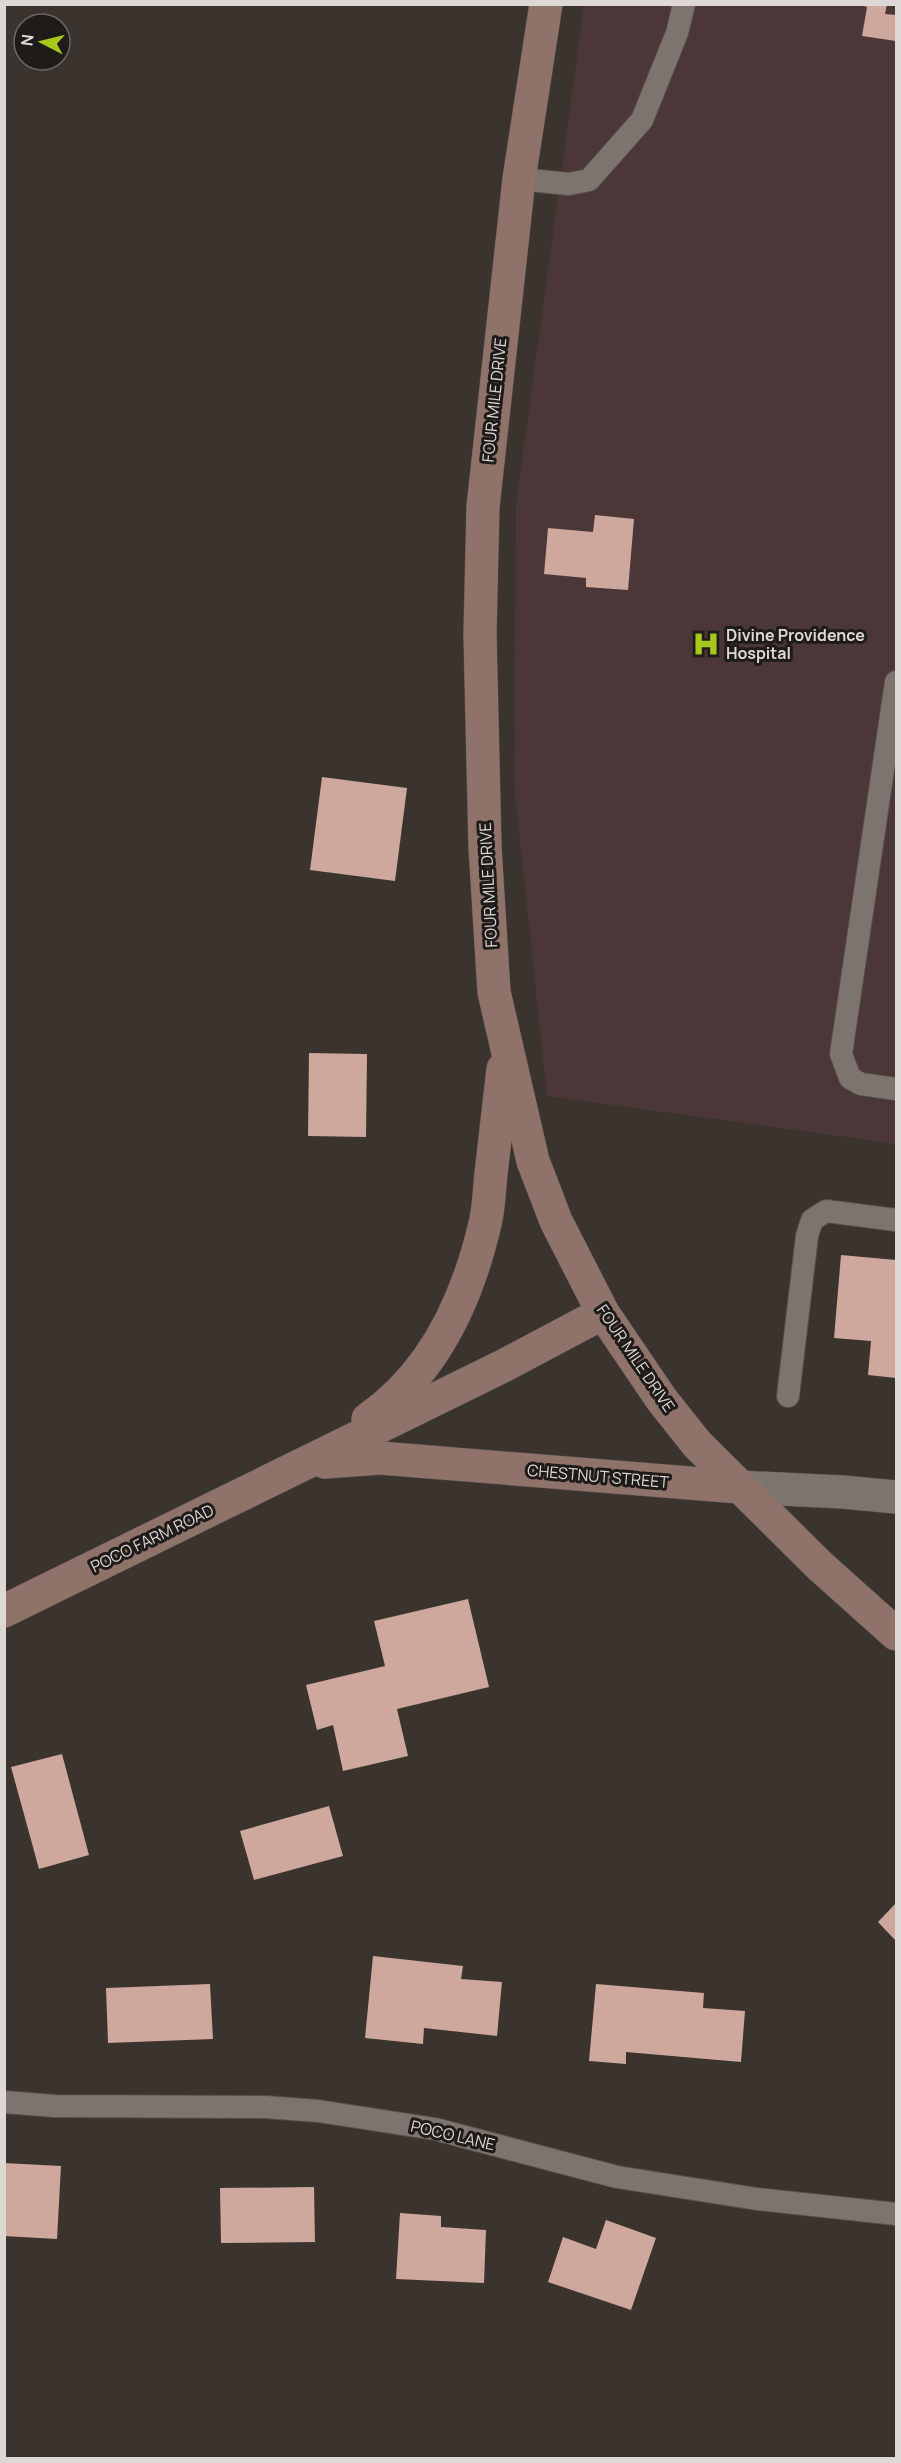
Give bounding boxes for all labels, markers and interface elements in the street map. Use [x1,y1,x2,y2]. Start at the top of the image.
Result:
north arrow [12,12,72,72]
text: N [15,33,39,47]
street label: FOUR MILE DRIVE [477,337,511,463]
place label: Divine Providence Hospital [726,624,865,664]
hospital icon: Divine Providence Hospital [691,629,721,659]
street label: FOUR MILE DRIVE [474,822,502,948]
street label: FOUR MILE DRIVE [592,1300,680,1416]
street label: CHESTNUT STREET [526,1459,670,1493]
street label: POCO FARM ROAD [87,1499,217,1577]
street label: POCO LANE [409,2115,497,2155]

